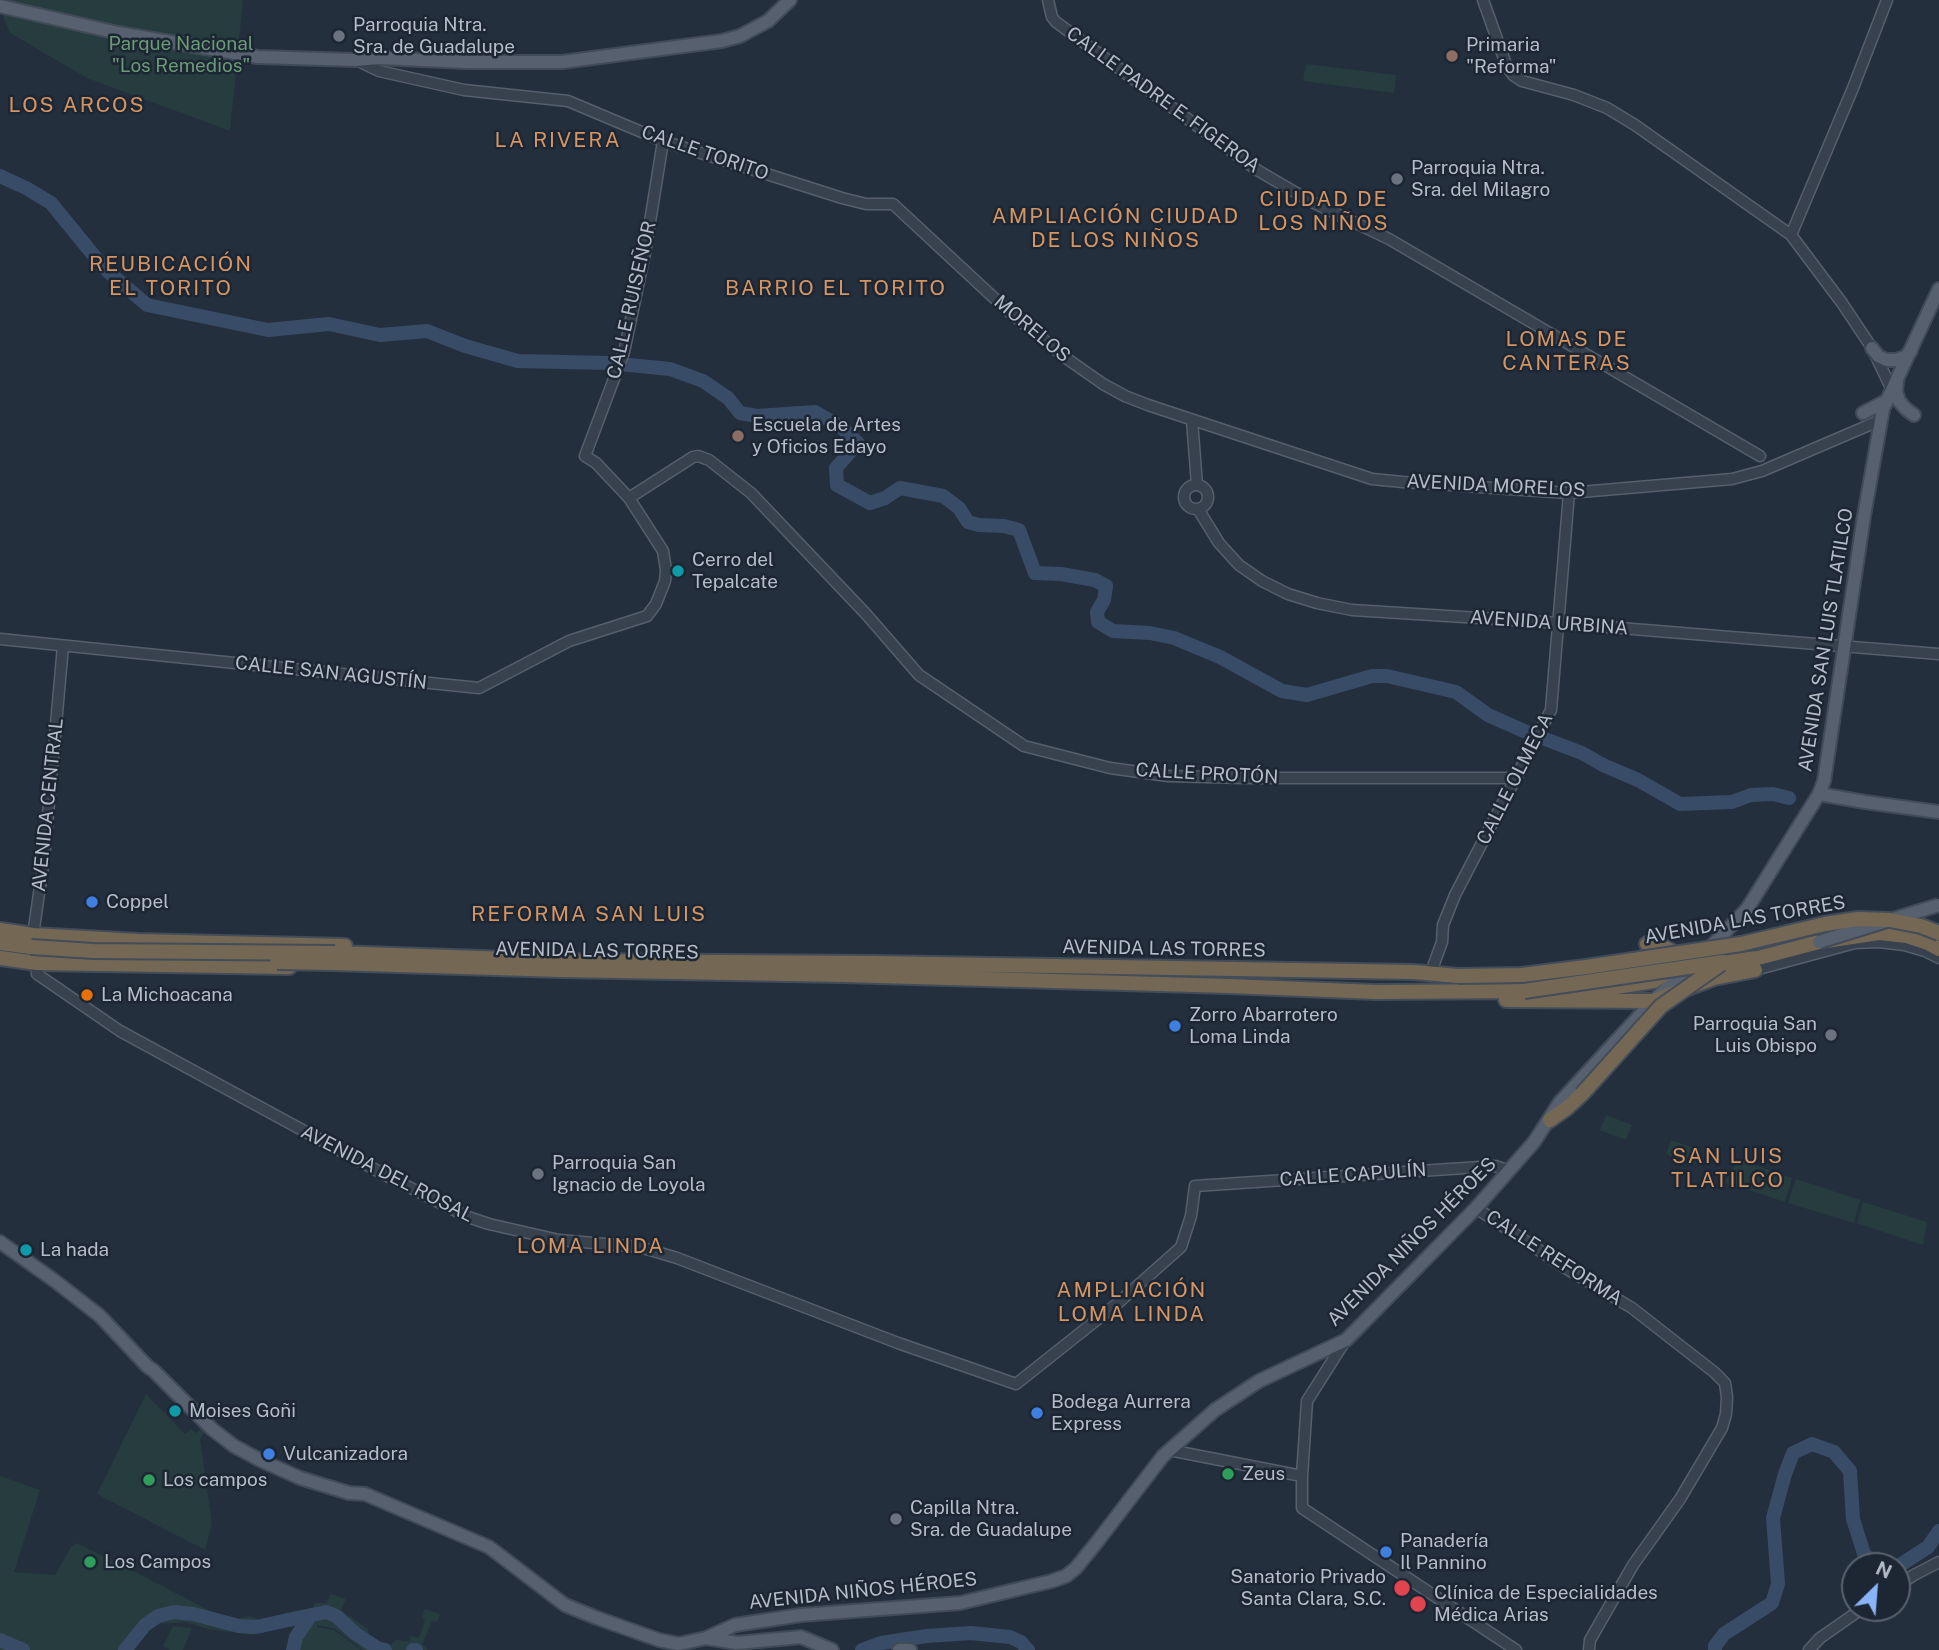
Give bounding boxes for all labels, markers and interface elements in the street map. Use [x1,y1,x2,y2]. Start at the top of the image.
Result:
place label: Parroquia Ntra. Sra. de Guadalupe [353,14,515,58]
street label: CALLE PADRE E. FIGEROA [1062,22,1264,178]
marker: Parroquia Ntra. Sra. de Guadalupe [331,28,347,44]
park label: Parque Nacional "Los Remedios" [108,33,254,77]
place label: Primaria "Reforma" [1466,34,1557,78]
marker: Primaria "Reforma" [1444,48,1460,64]
district label: LOS ARCOS [10,93,144,119]
street label: CALLE TORITO [638,121,772,185]
district label: LA RIVERA [496,128,620,154]
place label: Parroquia Ntra. Sra. del Milagro [1411,157,1550,201]
marker: Parroquia Ntra. Sra. del Milagro [1389,171,1405,187]
district label: CIUDAD DE LOS NIÑOS [1259,187,1389,237]
district label: AMPLIACIÓN CIUDAD DE LOS NIÑOS [994,204,1238,254]
street label: CALLE RUISEÑOR [603,219,661,381]
district label: REUBICACIÓN EL TORITO [90,252,252,302]
district label: BARRIO EL TORITO [727,276,945,302]
street label: MORELOS [989,290,1075,368]
district label: LOMAS DE CANTERAS [1503,327,1631,377]
place label: Escuela de Artes y Oficios Edayo [752,414,901,458]
marker: Escuela de Artes y Oficios Edayo [730,428,746,444]
street label: AVENIDA MORELOS [1406,470,1586,502]
street label: AVENIDA SAN LUIS TLATILCO [1794,507,1858,773]
place label: Cerro del Tepalcate [692,549,778,593]
marker: Cerro del Tepalcate [670,563,686,579]
street label: AVENIDA URBINA [1469,606,1629,640]
street label: CALLE SAN AGUSTÍN [234,652,428,694]
street label: CALLE OLMECA [1472,709,1558,849]
street label: AVENIDA CENTRAL [28,717,68,893]
street label: CALLE PROTÓN [1135,759,1279,789]
place label: Coppel [106,891,169,913]
street label: AVENIDA LAS TORRES [1643,891,1847,949]
marker: Coppel [84,894,100,910]
district label: REFORMA SAN LUIS [473,902,705,928]
street label: AVENIDA LAS TORRES [1062,936,1266,962]
street label: AVENIDA LAS TORRES [495,938,699,964]
place label: La Michoacana [101,984,233,1006]
marker: La Michoacana [79,987,95,1003]
place label: Zorro Abarrotero Loma Linda [1189,1004,1338,1048]
place label: Parroquia San Luis Obispo [1693,1013,1817,1057]
marker: Zorro Abarrotero Loma Linda [1167,1018,1183,1034]
marker: Parroquia San Luis Obispo [1823,1027,1839,1043]
street label: AVENIDA DEL ROSAL [297,1121,477,1227]
district label: SAN LUIS TLATILCO [1672,1144,1784,1194]
place label: Parroquia San Ignacio de Loyola [552,1152,706,1196]
street label: AVENIDA NIÑOS HÉROES [1323,1153,1501,1331]
street label: CALLE CAPULÍN [1279,1158,1427,1192]
marker: Parroquia San Ignacio de Loyola [530,1166,546,1182]
street label: CALLE REFORMA [1482,1205,1626,1311]
district label: LOMA LINDA [518,1234,664,1260]
place label: La hada [40,1239,109,1261]
marker: La hada [18,1242,34,1258]
district label: AMPLIACIÓN LOMA LINDA [1058,1278,1206,1328]
place label: Bodega Aurrera Express [1051,1391,1191,1435]
place label: Moises Goñi [189,1400,296,1422]
marker: Moises Goñi [167,1403,183,1419]
marker: Bodega Aurrera Express [1029,1405,1045,1421]
place label: Vulcanizadora [283,1443,408,1465]
marker: Vulcanizadora [261,1446,277,1462]
place label: Zeus [1242,1463,1285,1485]
marker: Zeus [1220,1466,1236,1482]
place label: Los campos [163,1469,267,1491]
marker: Los campos [141,1472,157,1488]
place label: Capilla Ntra. Sra. de Guadalupe [910,1497,1072,1541]
marker: Capilla Ntra. Sra. de Guadalupe [888,1511,904,1527]
place label: Panadería Il Pannino [1400,1530,1488,1574]
marker: Panadería Il Pannino [1378,1544,1394,1560]
place label: Los Campos [104,1551,211,1573]
north arrow [1841,1552,1911,1622]
marker: Los Campos [82,1554,98,1570]
text: N [1873,1557,1895,1583]
place label: Sanatorio Privado Santa Clara, S.C. [1230,1566,1386,1610]
street label: AVENIDA NIÑOS HÉROES [748,1568,978,1614]
marker: Sanatorio Privado Santa Clara, S.C. [1392,1578,1412,1598]
place label: Clínica de Especialidades Médica Arias [1434,1582,1658,1626]
marker: Clínica de Especialidades Médica Arias [1408,1594,1428,1614]

